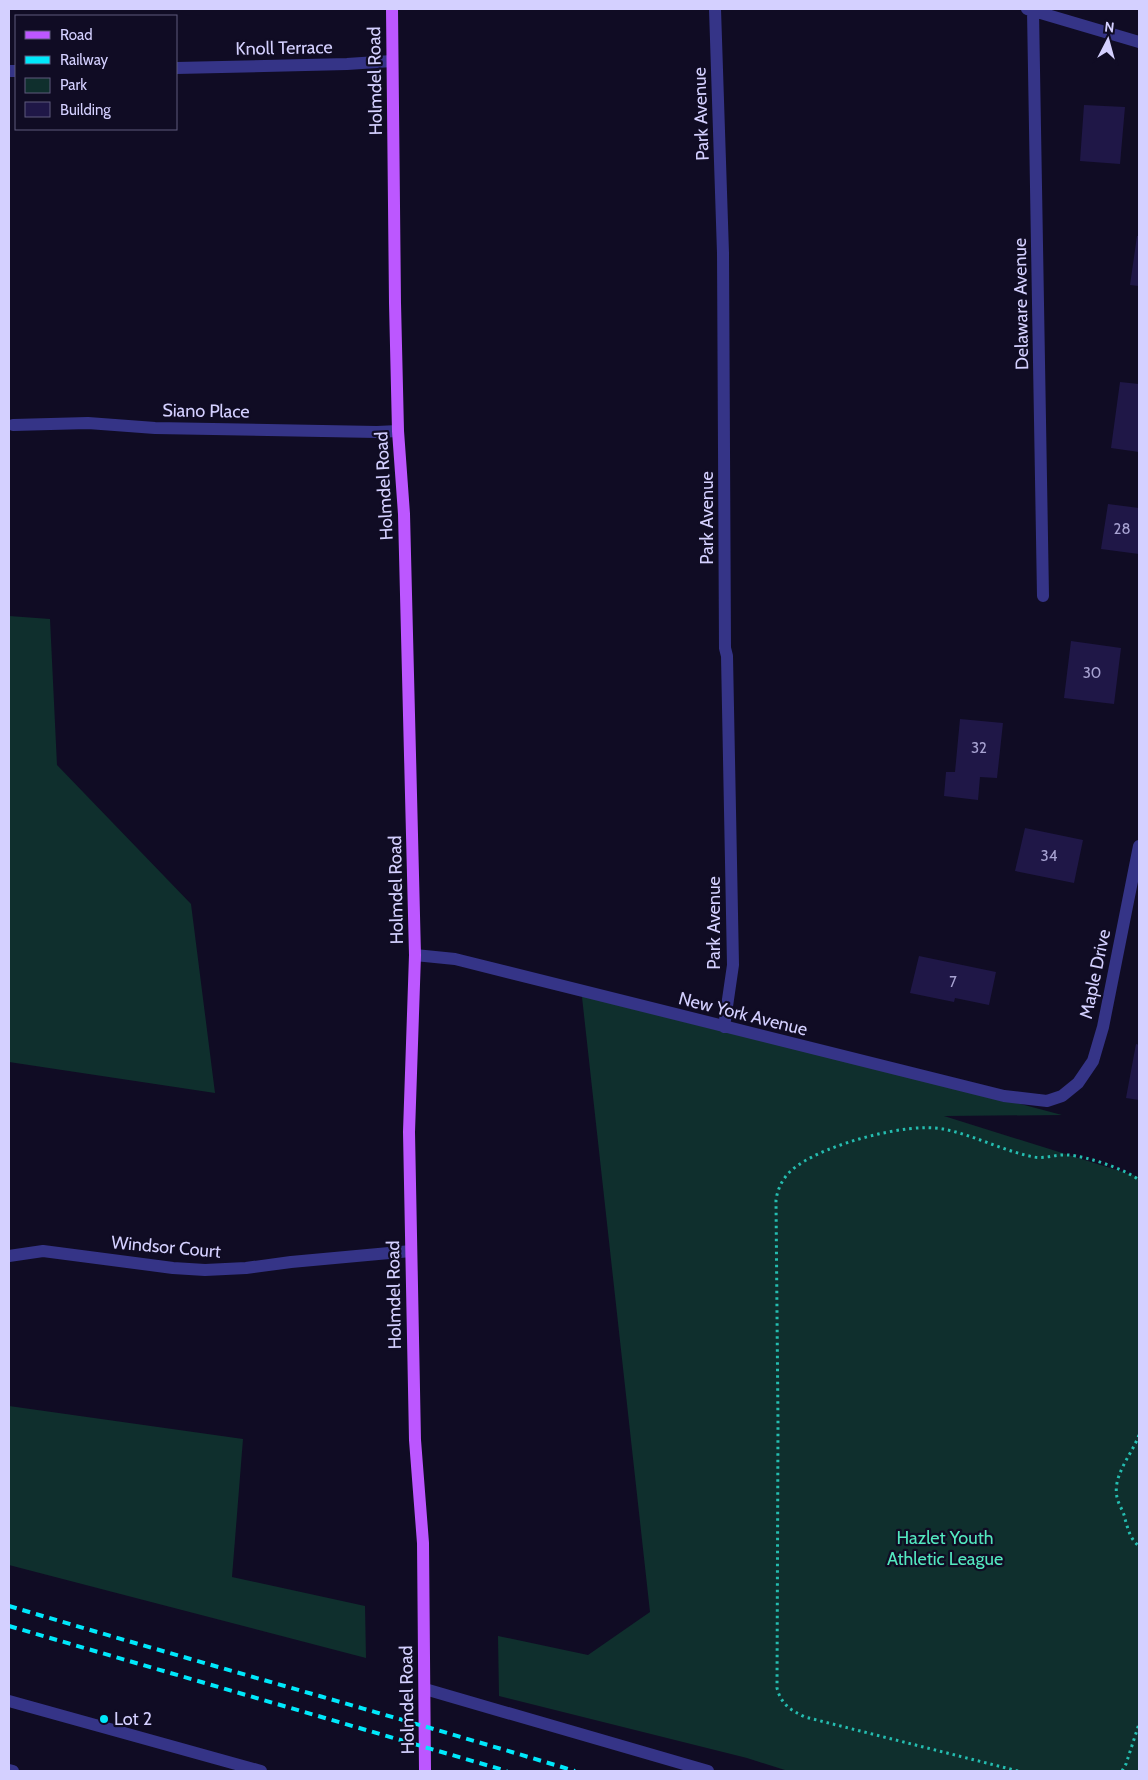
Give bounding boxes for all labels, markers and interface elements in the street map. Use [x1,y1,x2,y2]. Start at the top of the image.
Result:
legend [15,15,178,130]
north arrow [1083,15,1133,65]
text: N [1103,18,1115,37]
text: Road [60,26,93,44]
street label: Holmdel Road [363,26,387,136]
street label: Knoll Terrace [235,36,333,60]
text: Railway [60,51,109,69]
street label: Park Avenue [688,67,714,161]
text: Park [60,76,87,94]
text: Building [60,101,111,119]
street label: Delaware Avenue [1009,238,1033,370]
street label: Siano Place [162,399,250,423]
street label: Holmdel Road [370,431,398,541]
street label: Park Avenue [696,471,718,565]
house number: 28 [1114,520,1130,538]
house number: 30 [1083,664,1101,682]
house number: 32 [971,739,987,757]
street label: Holmdel Road [384,835,408,945]
house number: 34 [1041,847,1058,865]
street label: Park Avenue [703,876,725,970]
street label: Maple Drive [1075,927,1115,1021]
house number: 7 [949,973,957,991]
street label: New York Avenue [676,987,810,1041]
street label: Windsor Court [110,1231,222,1263]
street label: Holmdel Road [382,1240,406,1350]
park label: Hazlet Youth Athletic League [887,1527,1003,1570]
street label: Holmdel Road [395,1645,419,1755]
place label: Lot 2 [114,1708,152,1730]
marker: Lot 2 [98,1713,110,1725]

